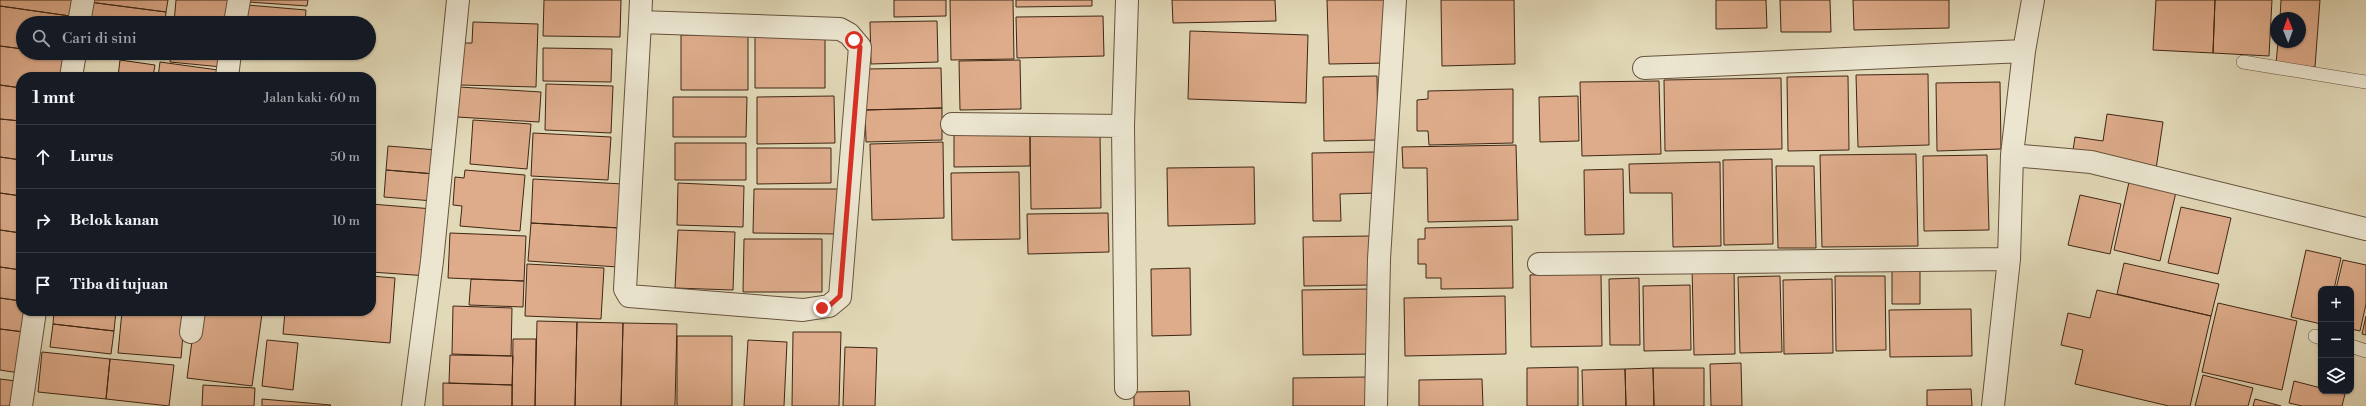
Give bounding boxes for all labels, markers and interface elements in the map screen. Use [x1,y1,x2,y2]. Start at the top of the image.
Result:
north arrow [2270,12,2306,48]
search box [16,16,376,60]
icon: search [30,27,52,49]
text: Cari di sini [62,29,137,48]
route start [845,31,863,49]
text: 1 mnt [32,87,75,109]
text: Jalan kaki · 60 m [264,90,360,106]
icon: ahead [32,146,54,168]
text: Lurus [70,147,113,166]
text: 50 m [330,149,360,165]
icon: right [32,210,54,232]
text: Belok kanan [70,211,159,230]
text: 10 m [332,213,360,229]
icon: arrive [32,274,54,296]
text: Tiba di tujuan [70,275,168,294]
map controls [2318,286,2354,394]
button: + [2318,286,2354,322]
route end [813,299,831,317]
button: − [2318,322,2354,358]
button: layers [2318,358,2354,394]

